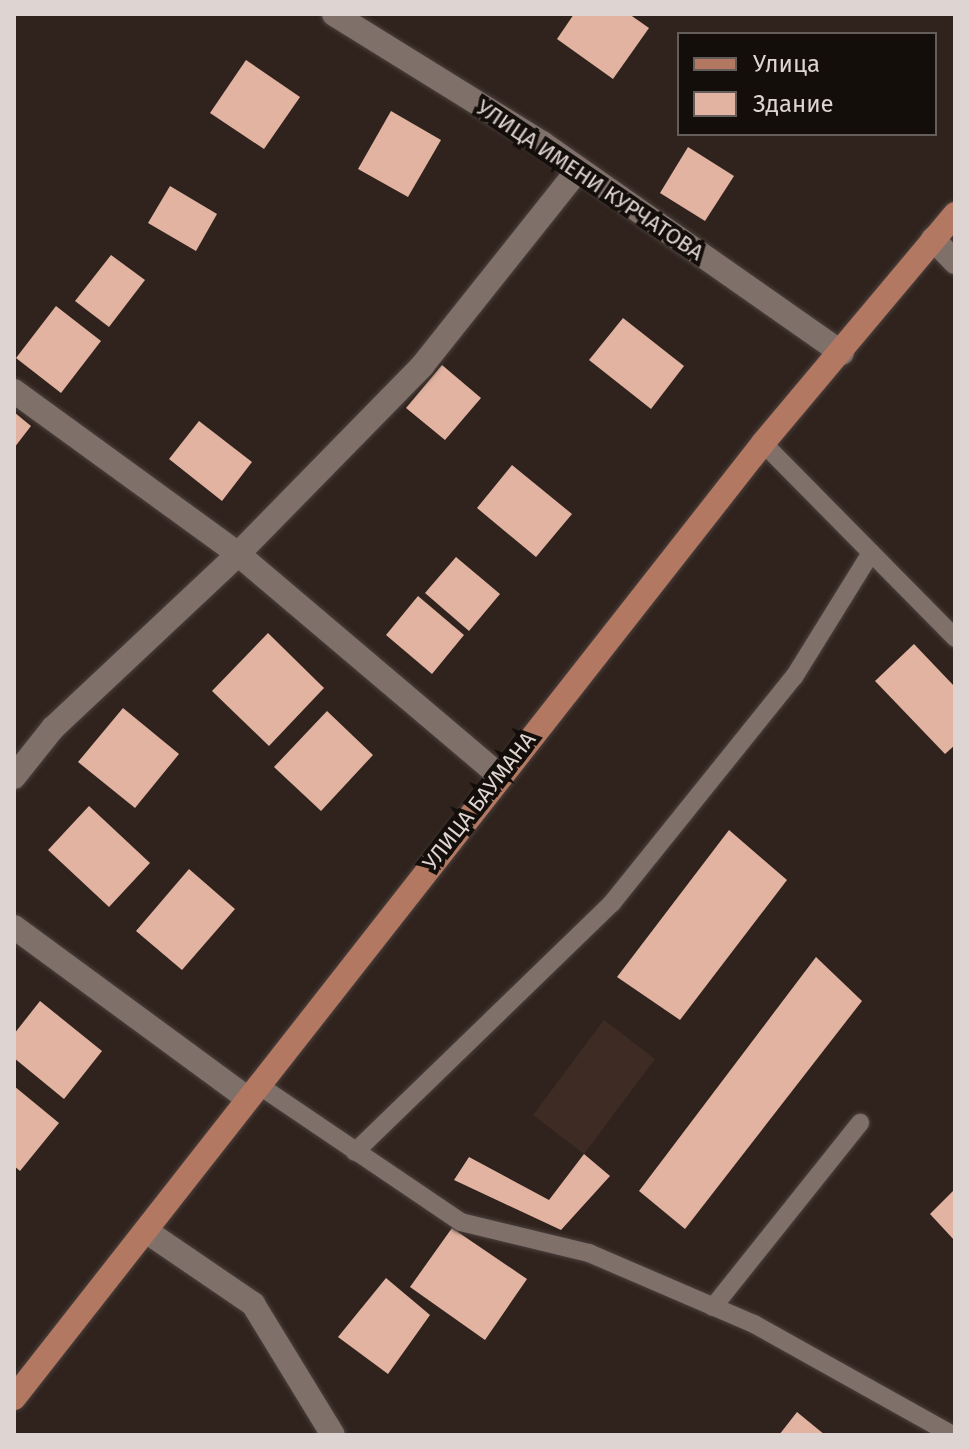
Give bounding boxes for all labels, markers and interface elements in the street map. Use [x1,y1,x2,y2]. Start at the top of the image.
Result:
legend [677,32,937,136]
text: Улица [753,50,820,78]
text: Здание [753,90,834,118]
street label: УЛИЦА ИМЕНИ КУРЧАТОВА [472,94,708,266]
street label: УЛИЦА БАУМАНА [417,727,541,875]

